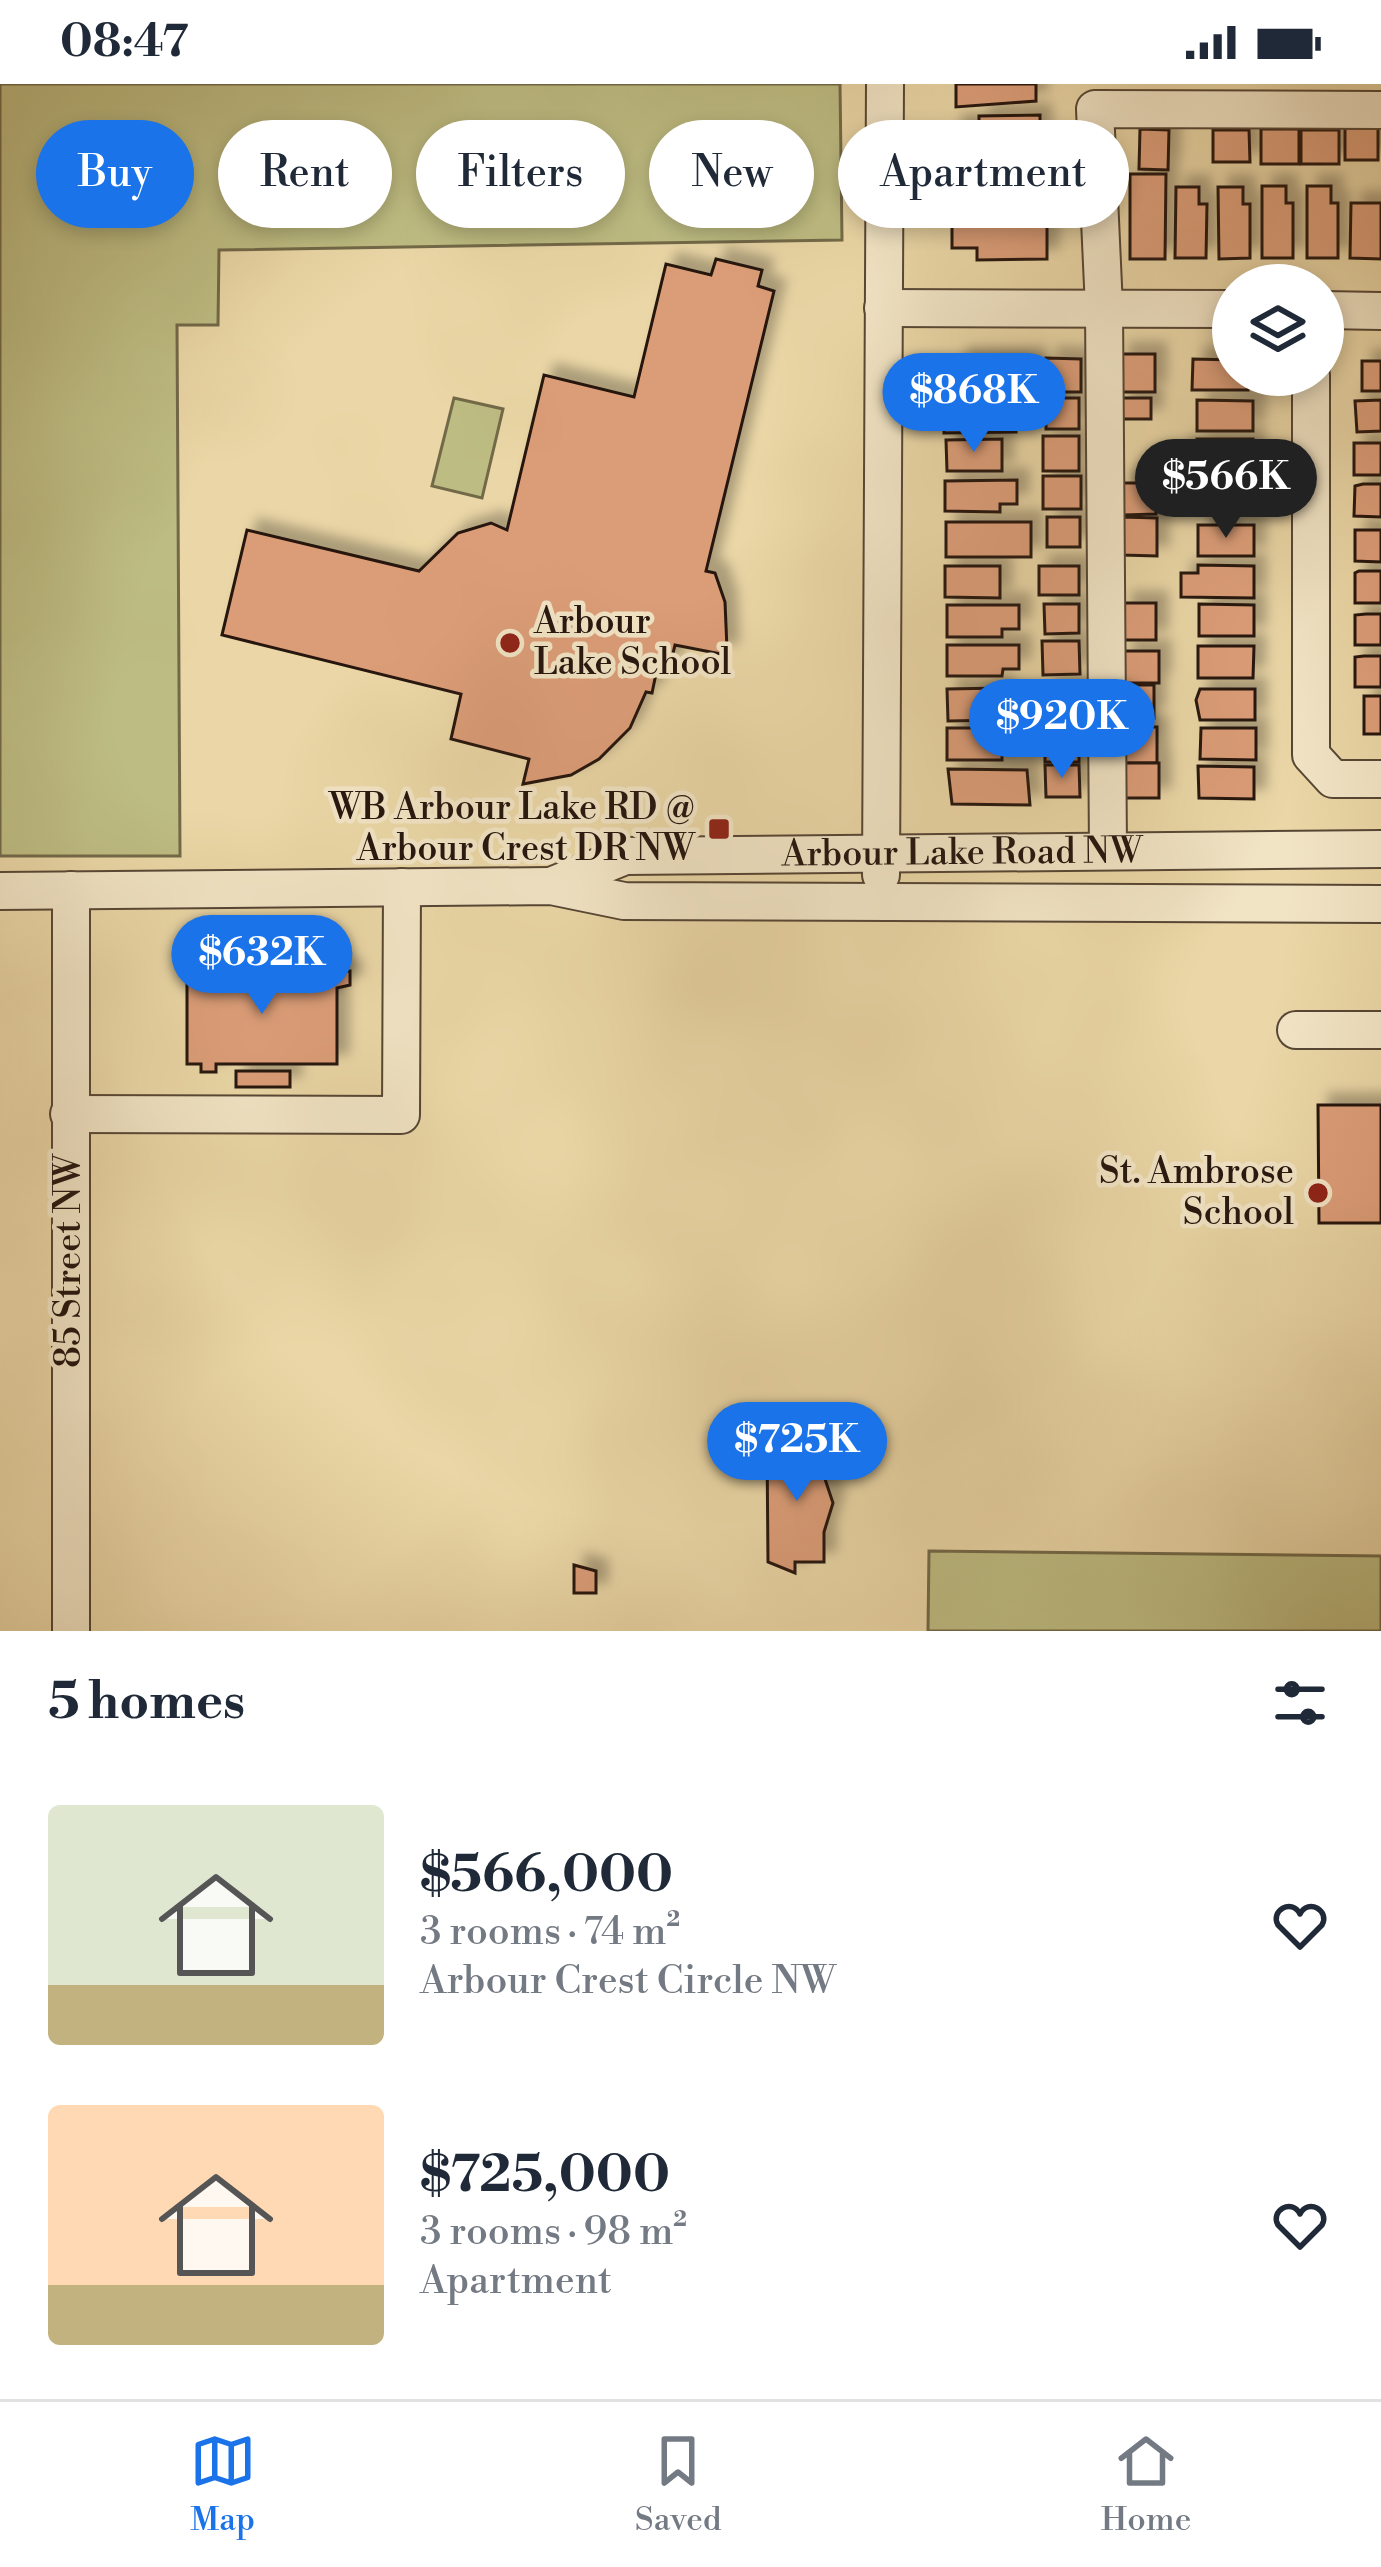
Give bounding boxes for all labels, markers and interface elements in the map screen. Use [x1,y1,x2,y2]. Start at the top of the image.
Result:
text: 08:47 [60,14,188,71]
chip: Buy [36,120,194,228]
chip: Rent [218,120,392,228]
chip: Filters [416,120,625,228]
chip: New [649,120,814,228]
chip: Apartment [838,120,1129,228]
map controls [1212,264,1344,396]
button: layers [1212,264,1344,396]
pin: $868K [890,353,1058,455]
text: $868K [909,367,1039,416]
pin: $566K [1142,439,1310,541]
text: $566K [1162,453,1290,502]
place label: Arbour Lake School [533,600,732,686]
marker: Arbour Lake School [497,630,523,656]
pin: $920K [978,679,1146,781]
text: $920K [996,693,1128,742]
place label: WB Arbour Lake RD @ Arbour Crest DR NW [328,786,696,872]
marker: WB Arbour Lake RD @ Arbour Crest DR NW [706,816,732,842]
street label: Arbour Lake Road NW [781,829,1144,877]
pin: $632K [178,915,346,1017]
text: $632K [198,929,326,978]
place label: St. Ambrose School [1099,1150,1294,1236]
street label: 85 Street NW [47,1153,92,1368]
marker: St. Ambrose School [1305,1180,1331,1206]
pin: $725K [713,1402,881,1504]
text: $725K [734,1416,860,1465]
icon: filters [1267,1670,1333,1736]
text: 5 homes [48,1671,245,1735]
text: $566,000 [420,1844,673,1908]
icon: home [144,1853,288,1997]
icon: heart [1267,1892,1333,1958]
text: 3 rooms · 74 m² [420,1908,680,1957]
text: Arbour Crest Circle NW [420,1957,836,2006]
text: $725,000 [420,2144,670,2208]
icon: home [144,2153,288,2297]
icon: heart [1267,2192,1333,2258]
text: 3 rooms · 98 m² [420,2208,687,2257]
text: Apartment [420,2257,612,2306]
tab: Map [190,2428,256,2541]
tab: Saved [635,2428,722,2541]
tab: Home [1101,2428,1191,2541]

